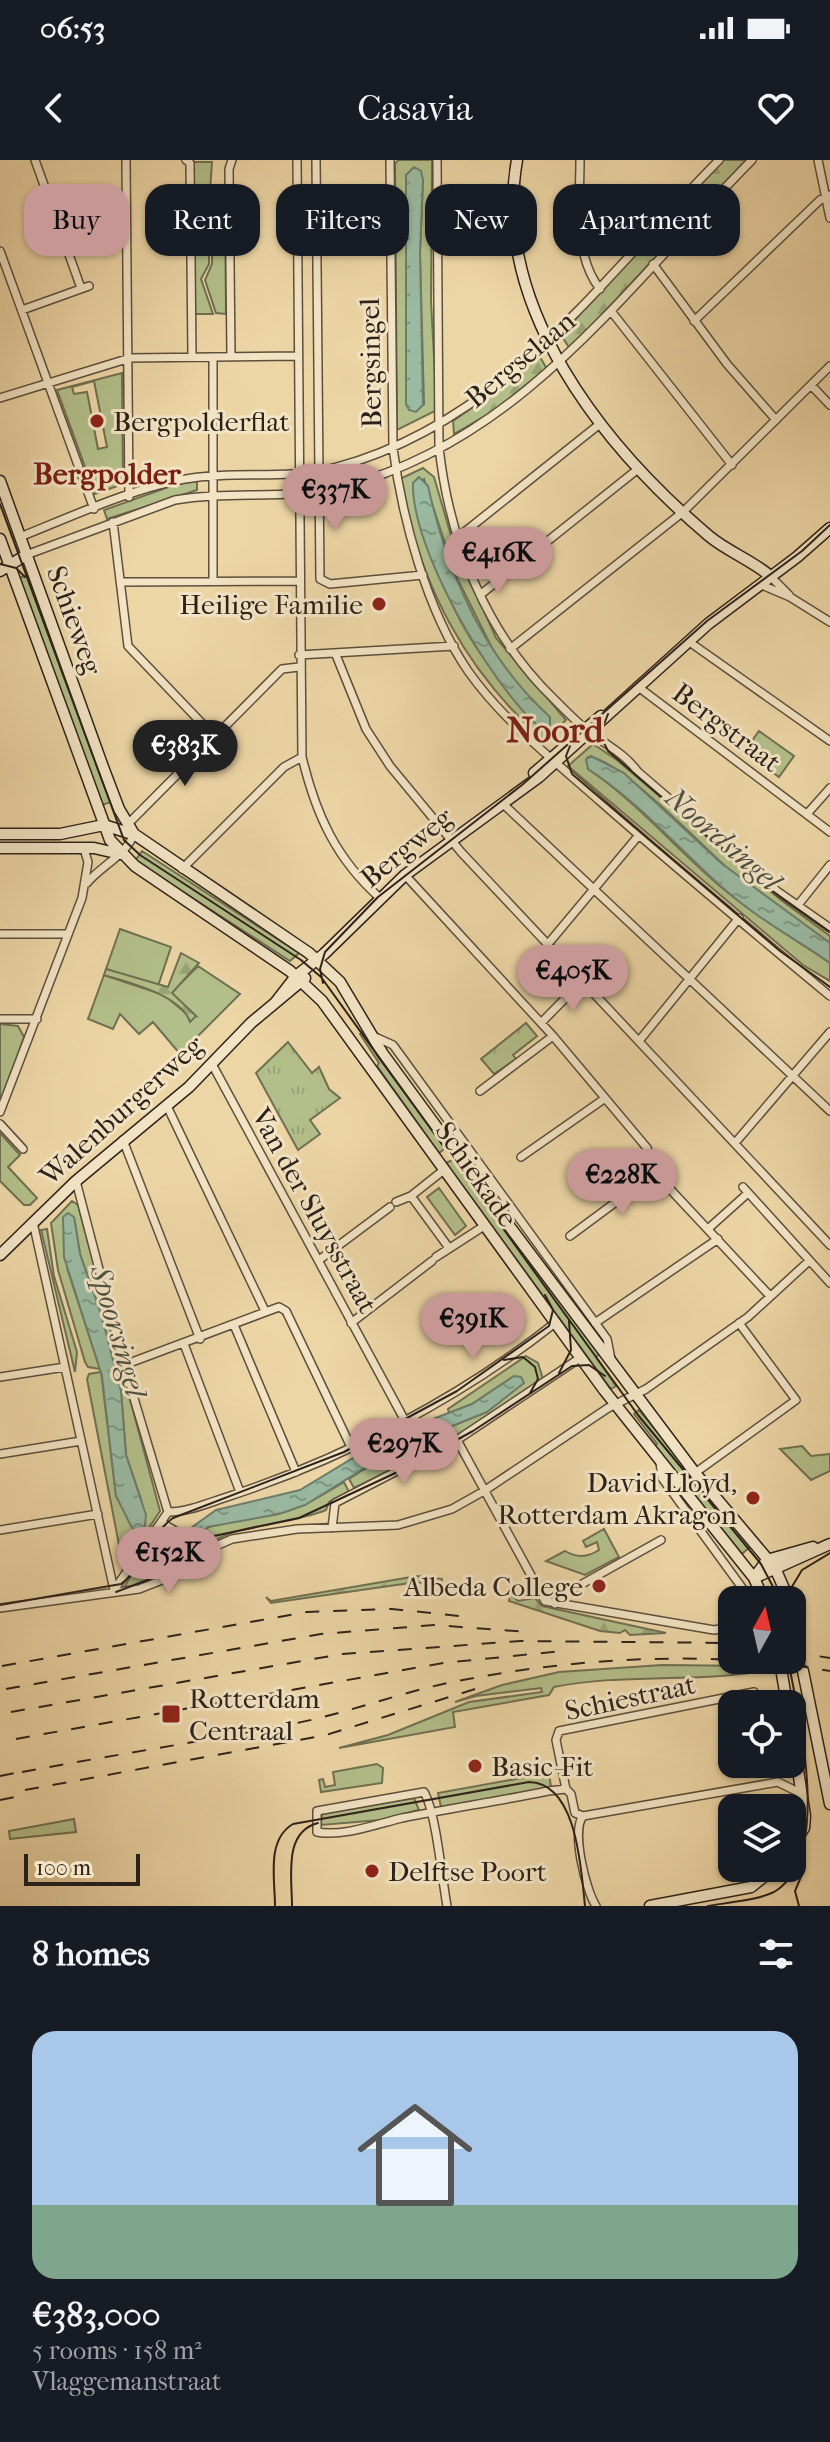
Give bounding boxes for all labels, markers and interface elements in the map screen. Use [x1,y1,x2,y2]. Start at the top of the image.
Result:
text: 06:53 [40,11,105,46]
icon: back [32,86,76,130]
icon: heart [754,86,798,130]
text: Casavia [357,87,473,129]
chip: Buy [24,184,129,256]
chip: Rent [145,184,260,256]
chip: Filters [276,184,409,256]
chip: New [425,184,537,256]
chip: Apartment [553,184,740,256]
street label: Bergsingel [353,297,388,428]
street label: Bergselaan [459,304,582,415]
place label: Bergpolderflat [113,405,290,438]
marker: Bergpolderflat [88,412,106,430]
district label: Bergpolder [33,457,182,492]
pin: €337K [279,464,391,532]
text: €337K [301,474,369,505]
pin: €416K [442,527,554,595]
text: €416K [462,537,534,568]
street label: Schieweg [40,561,110,680]
place label: Heilige Familie [179,588,363,621]
marker: Heilige Familie [370,595,388,613]
street label: Bergstraat [666,676,787,779]
district label: Noord [506,709,605,751]
pin: €383K [129,720,241,788]
text: €383K [151,730,219,761]
water label: Noordsingel [658,780,790,901]
street label: Bergweg [354,800,460,894]
pin: €405K [517,945,629,1013]
text: €405K [535,955,611,986]
street label: Walenburgerweg [32,1028,210,1193]
street label: Van der Sluysstraat [244,1101,385,1319]
street label: Schiekade [428,1115,525,1233]
pin: €228K [566,1149,678,1217]
text: €228K [585,1159,659,1190]
water label: Spoorsingel [82,1261,154,1404]
pin: €391K [417,1293,529,1361]
text: €391K [439,1303,507,1334]
pin: €297K [348,1418,460,1486]
text: €297K [367,1428,441,1459]
place label: David Lloyd, Rotterdam Akragon [497,1466,737,1531]
marker: David Lloyd, Rotterdam Akragon [744,1489,762,1507]
pin: €152K [113,1527,225,1595]
text: €152K [135,1537,203,1568]
place label: Albeda College [403,1570,583,1603]
marker: Albeda College [590,1577,608,1595]
north arrow [718,1586,806,1674]
map controls [718,1586,806,1882]
street label: Schiestraat [562,1668,698,1727]
place label: Rotterdam Centraal [189,1682,321,1747]
button: locate [718,1690,806,1778]
marker: Rotterdam Centraal [160,1703,182,1725]
place label: Basic-Fit [491,1750,593,1783]
marker: Basic-Fit [466,1757,484,1775]
button: layers [718,1794,806,1882]
scale bar [24,1850,140,1886]
text: 100 m [36,1855,91,1881]
place label: Delftse Poort [388,1855,547,1888]
marker: Delftse Poort [363,1862,381,1880]
icon: filters [754,1932,798,1976]
text: 8 homes [32,1934,150,1974]
icon: home [343,2083,487,2227]
text: €383,000 [32,2295,161,2335]
text: 5 rooms · 158 m² [32,2335,202,2366]
text: Vlaggemanstraat [32,2366,221,2397]

